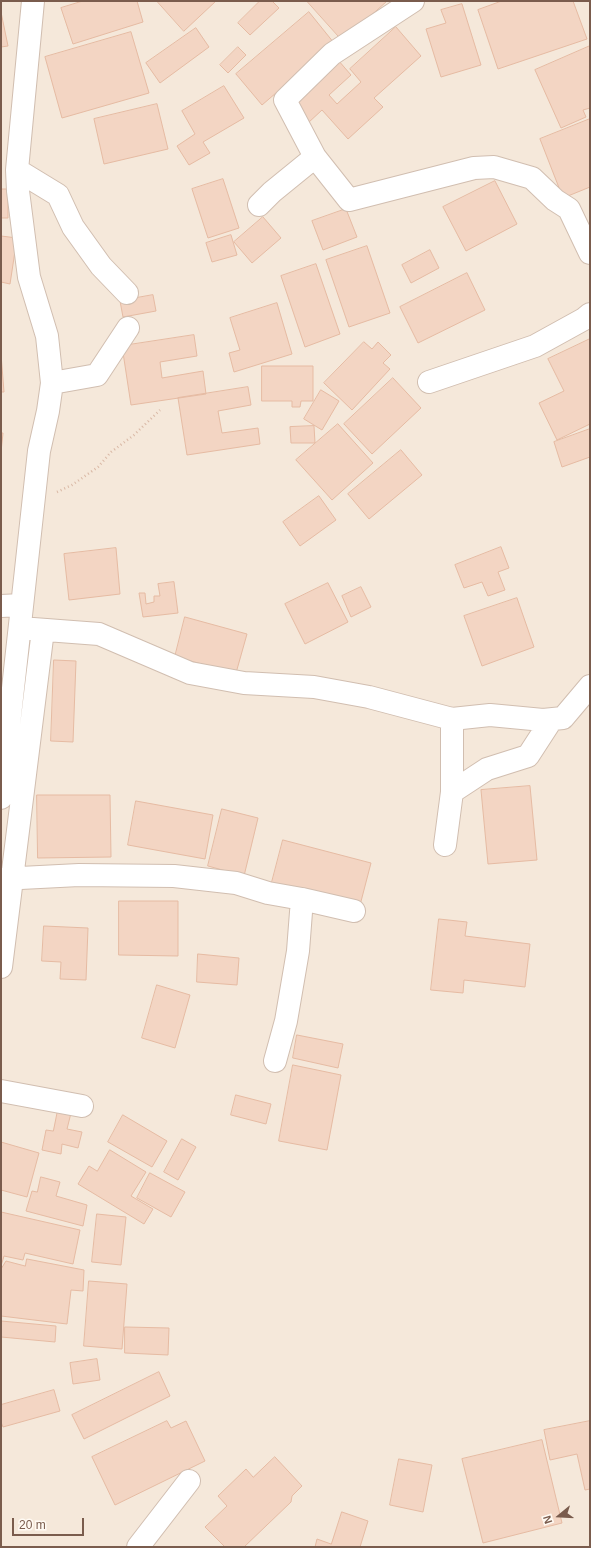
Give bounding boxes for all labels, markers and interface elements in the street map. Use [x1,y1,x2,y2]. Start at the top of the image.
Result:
north arrow [539,1496,579,1536]
scale bar [14,1510,86,1536]
text: N [541,1514,555,1525]
text: 20 m [19,1518,46,1532]

